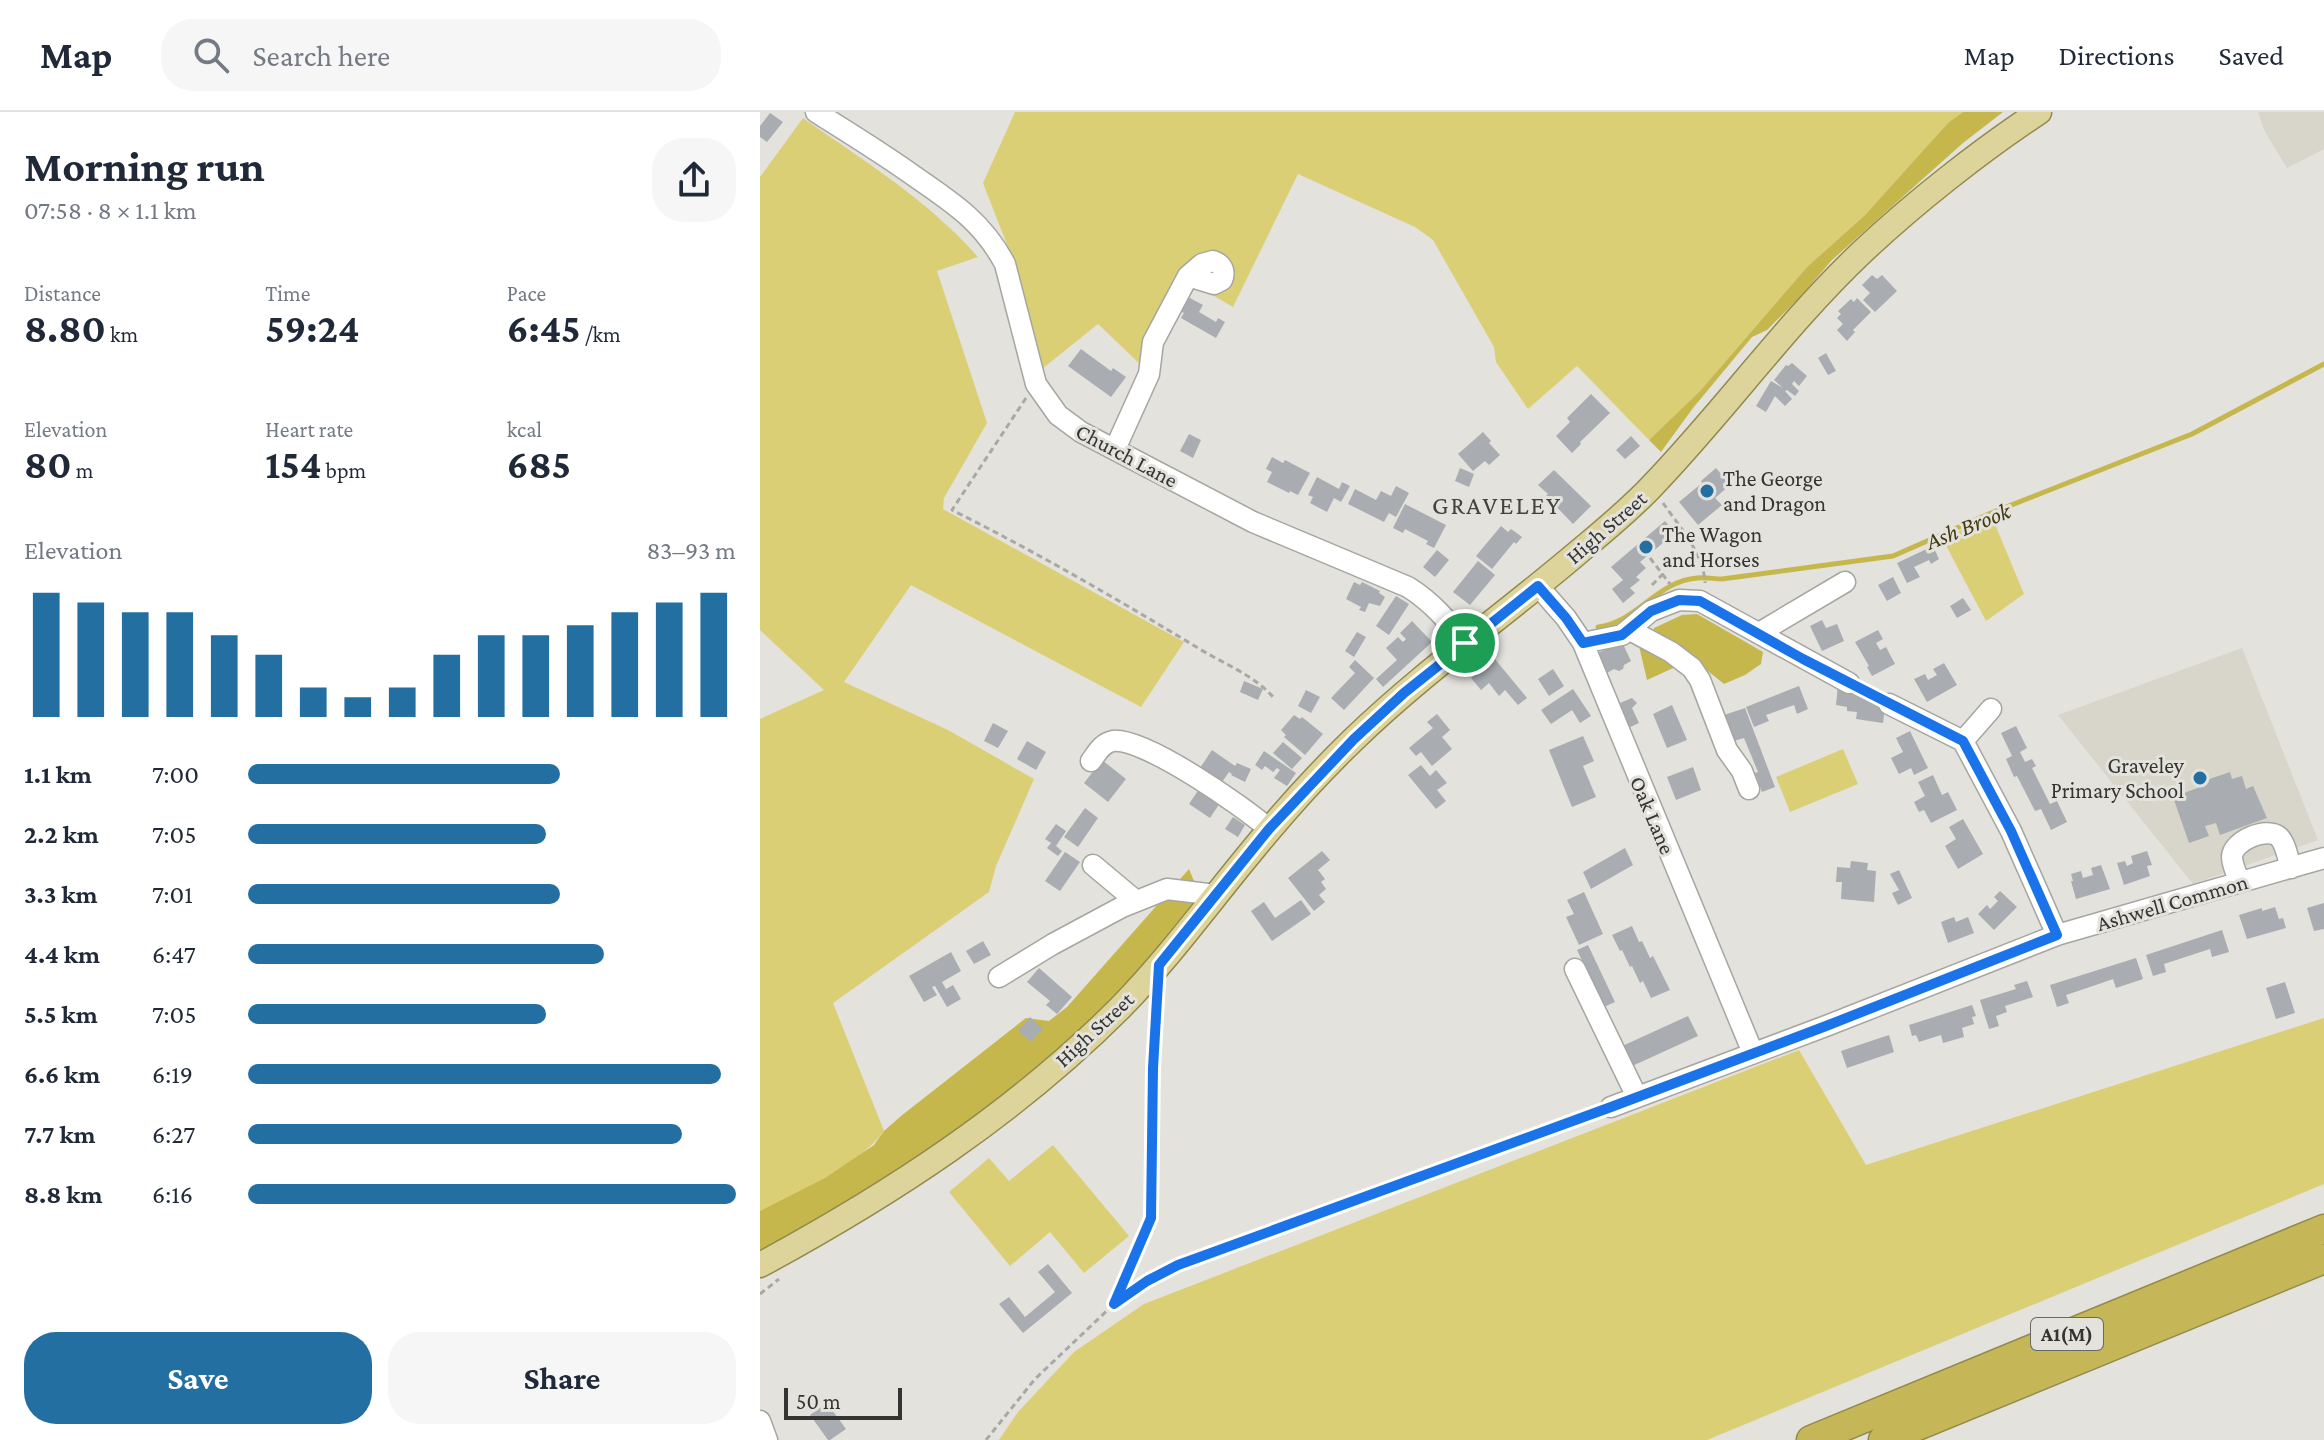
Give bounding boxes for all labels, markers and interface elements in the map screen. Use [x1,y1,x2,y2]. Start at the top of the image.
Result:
search box [161,19,721,91]
icon: search [189,33,233,77]
text: Map [40,34,113,76]
text: Search here [253,39,390,72]
text: Map [1964,40,2015,71]
text: Directions [2059,40,2174,71]
text: Saved [2218,40,2284,71]
button: share [652,138,736,222]
text: Morning run [24,142,265,190]
text: 07:58 · 8 × 1.1 km [24,196,197,225]
text: Distance [24,281,101,306]
text: Time [265,281,310,306]
text: Pace [507,281,546,306]
text: 8.80 [24,306,106,351]
text: 59:24 [265,306,359,351]
text: 6:45 [507,306,581,351]
text: km [106,322,138,347]
text: /km [581,322,621,347]
text: Elevation [24,417,107,442]
text: Heart rate [265,417,353,442]
text: kcal [507,417,542,442]
street label: Church Lane [1072,418,1182,493]
text: 80 [24,442,72,487]
text: 154 [265,442,321,487]
text: 685 [507,442,571,487]
text: m [72,458,93,483]
text: bpm [321,458,366,483]
place label: The George and Dragon [1723,466,1826,516]
marker: The George and Dragon [1698,482,1716,500]
street label: High Street [1561,485,1652,569]
district label: GRAVELEY [1432,491,1562,520]
water label: Ash Brook [1920,496,2016,555]
place label: The Wagon and Horses [1662,522,1762,572]
text: Elevation [24,536,122,565]
text: 83–93 m [647,536,736,565]
marker: The Wagon and Horses [1637,538,1655,556]
pin [1431,609,1499,677]
icon: arrive [1443,621,1487,665]
place label: Graveley Primary School [2051,753,2185,803]
text: 1.1 km [24,760,92,789]
text: 7:00 [152,760,199,789]
marker: Graveley Primary School [2191,769,2209,787]
street label: Oak Lane [1625,772,1680,858]
text: 2.2 km [24,820,99,849]
text: 7:05 [152,820,197,849]
street label: Ashwell Common [2094,869,2251,936]
text: 3.3 km [24,880,98,909]
text: 7:01 [152,880,193,909]
text: 4.4 km [24,940,100,969]
text: 6:47 [152,940,196,969]
street label: High Street [1050,986,1139,1072]
text: 5.5 km [24,1000,98,1029]
text: 7:05 [152,1000,197,1029]
text: 6.6 km [24,1060,100,1089]
text: 6:19 [152,1060,193,1089]
text: 7.7 km [24,1120,96,1149]
text: 6:27 [152,1120,195,1149]
text: 8.8 km [24,1180,103,1209]
text: 6:16 [152,1180,193,1209]
road number: A1(M) [2031,1318,2103,1350]
button: Save [24,1332,372,1424]
button: Share [388,1332,736,1424]
scale bar [784,1384,902,1420]
text: 50 m [796,1389,841,1414]

